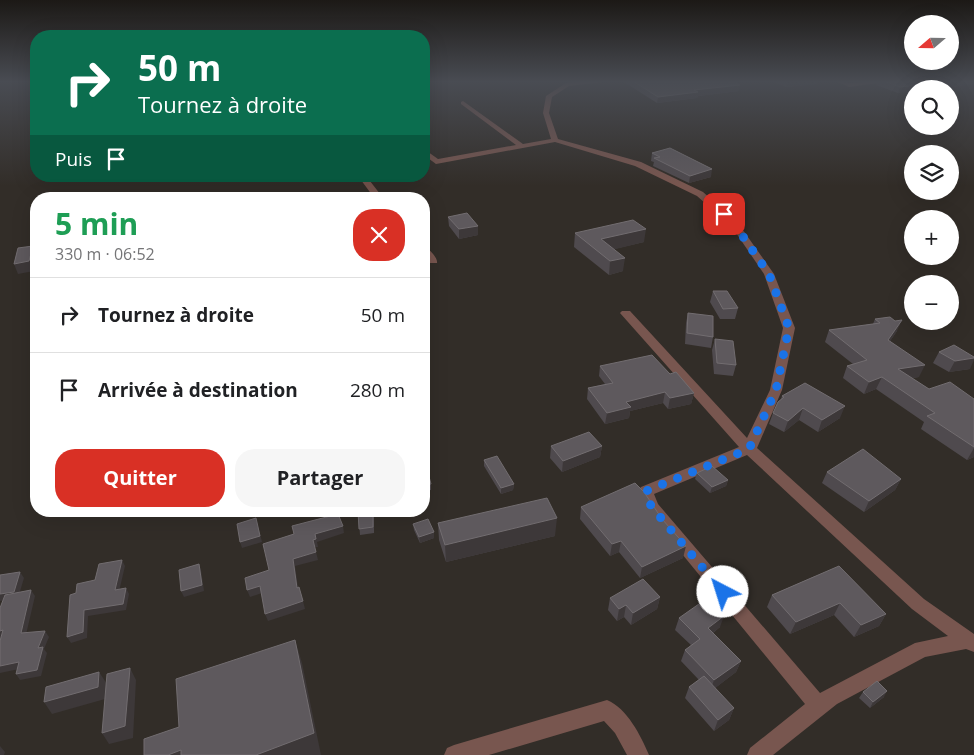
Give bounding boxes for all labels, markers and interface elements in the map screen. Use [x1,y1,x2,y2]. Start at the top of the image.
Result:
north arrow [904,15,959,70]
map controls [904,15,959,330]
text: 50 m [138,44,221,91]
icon: right [55,50,120,115]
button: search [904,80,959,135]
text: Tournez à droite [138,89,307,119]
icon: arrive [102,145,130,173]
button: layers [904,145,959,200]
text: Puis [55,146,92,172]
pin [703,193,745,235]
icon: arrive [710,200,738,228]
text: 5 min [55,203,138,244]
button: close [353,209,405,261]
button: + [904,210,959,265]
text: 330 m · 06:52 [55,243,155,265]
button: − [904,275,959,330]
icon: right [55,301,83,329]
text: Tournez à droite [98,302,254,328]
text: 50 m [361,302,405,328]
icon: arrive [55,376,83,404]
text: Arrivée à destination [98,377,298,403]
text: 280 m [350,377,405,403]
button: Quitter [55,449,225,507]
button: Partager [235,449,405,507]
position arrow [696,565,748,617]

